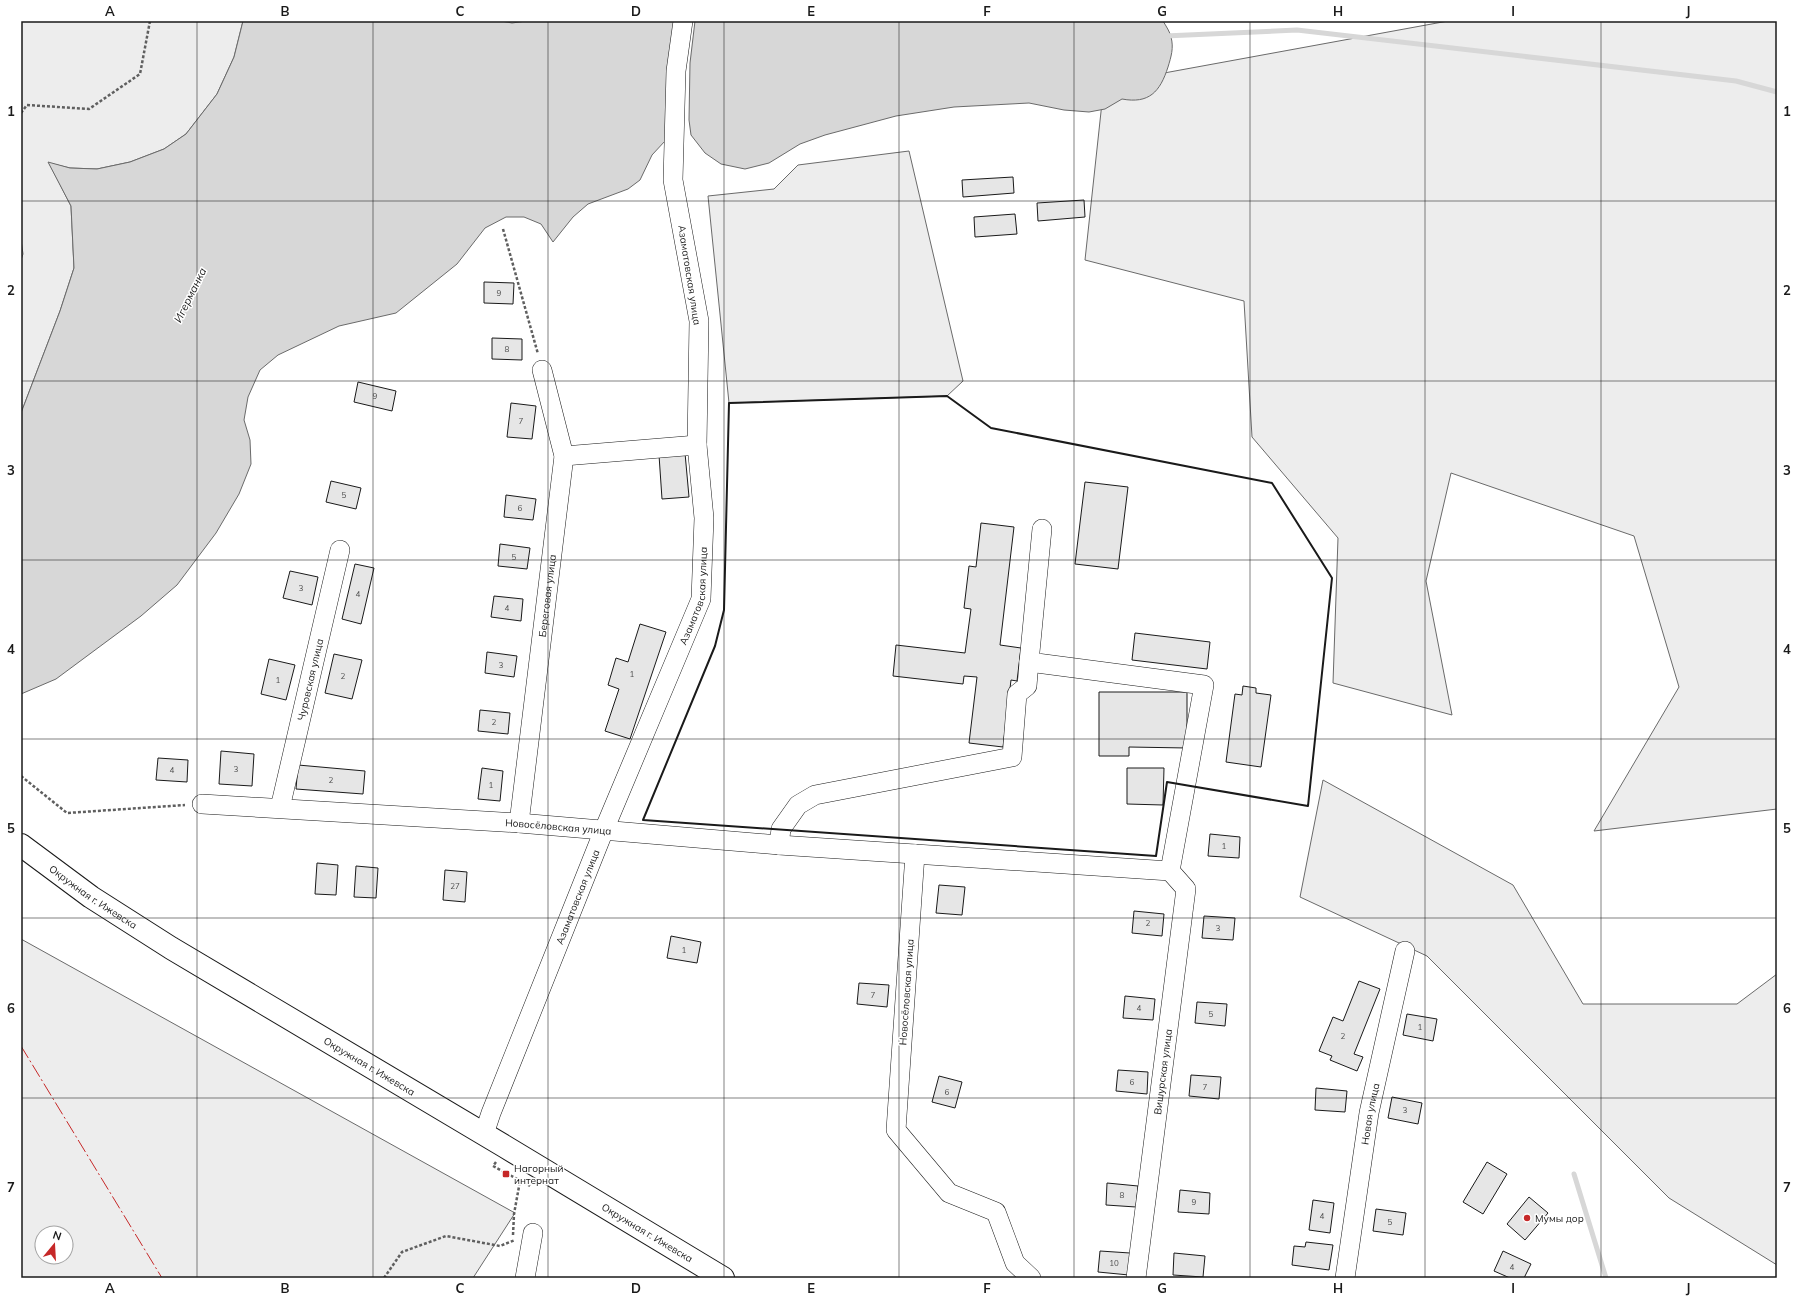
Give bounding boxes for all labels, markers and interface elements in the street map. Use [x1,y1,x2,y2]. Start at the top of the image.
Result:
text: A [105,3,115,19]
text: B [281,3,290,19]
text: C [456,3,465,19]
text: D [631,3,641,19]
text: E [807,3,815,19]
text: F [983,3,991,19]
text: G [1157,3,1167,19]
text: H [1333,3,1343,19]
text: I [1511,3,1515,19]
text: J [1686,3,1690,19]
text: 1 [7,103,15,119]
text: 1 [1783,103,1791,119]
street label: Азаматовская улица [675,224,704,326]
water label: Игерманка [171,265,209,325]
text: 2 [7,282,15,298]
text: 2 [1783,282,1791,298]
house number: 9 [497,288,502,298]
house number: 8 [505,344,510,354]
house number: 9 [373,391,378,401]
house number: 7 [519,416,524,426]
text: 3 [7,462,15,478]
text: 3 [1783,462,1791,478]
house number: 5 [342,490,347,500]
house number: 6 [518,503,523,513]
street label: Азаматовская улица [676,547,710,647]
house number: 5 [512,552,517,562]
street label: Береговая улица [536,554,559,638]
house number: 3 [299,583,304,593]
house number: 4 [356,589,361,599]
house number: 4 [505,603,510,613]
street label: Чуровская улица [295,637,326,722]
text: 4 [7,641,15,657]
text: 4 [1783,641,1791,657]
house number: 3 [499,660,504,670]
house number: 1 [630,669,635,679]
house number: 2 [341,671,346,681]
house number: 1 [276,675,281,685]
house number: 2 [492,717,497,727]
house number: 3 [234,764,239,774]
house number: 4 [170,765,175,775]
house number: 2 [329,775,334,785]
house number: 1 [489,780,494,790]
street label: Новосёловская улица [505,816,612,838]
text: 5 [7,820,15,836]
text: 5 [1783,820,1791,836]
house number: 1 [1222,841,1227,851]
street label: Азаматовская улица [553,848,603,946]
street label: Окружная г. Ижевска [46,862,140,932]
house number: 27 [450,881,460,891]
house number: 2 [1146,918,1151,928]
house number: 3 [1216,923,1221,933]
street label: Новосёловская улица [896,938,917,1046]
house number: 1 [682,945,687,955]
house number: 7 [871,990,876,1000]
text: 6 [7,1000,15,1016]
text: 6 [1783,1000,1791,1016]
house number: 4 [1137,1003,1142,1013]
house number: 5 [1209,1009,1214,1019]
house number: 1 [1418,1022,1423,1032]
street label: Вишурская улица [1151,1028,1175,1115]
house number: 2 [1341,1031,1346,1041]
street label: Окружная г. Ижевска [321,1034,417,1099]
house number: 6 [1130,1077,1135,1087]
house number: 7 [1203,1082,1208,1092]
street label: Новая улица [1358,1082,1382,1146]
house number: 6 [945,1087,950,1097]
house number: 3 [1403,1105,1408,1115]
place label: Нагорный интернат [514,1162,564,1187]
marker: Нагорный интернат [501,1169,511,1179]
text: 7 [7,1179,15,1195]
text: 7 [1783,1179,1791,1195]
house number: 8 [1120,1190,1125,1200]
house number: 9 [1192,1197,1197,1207]
street label: Окружная г. Ижевска [599,1200,695,1265]
house number: 4 [1320,1211,1325,1221]
place label: Мумы дор [1535,1212,1584,1225]
marker: Мумы дор [1522,1213,1532,1223]
house number: 5 [1388,1217,1393,1227]
north arrow [34,1225,74,1265]
text: N [51,1228,63,1243]
house number: 10 [1109,1258,1119,1268]
house number: 4 [1510,1262,1515,1272]
text: A [105,1280,115,1296]
text: B [281,1280,290,1296]
text: C [456,1280,465,1296]
text: D [631,1280,641,1296]
text: E [807,1280,815,1296]
text: F [983,1280,991,1296]
text: G [1157,1280,1167,1296]
text: H [1333,1280,1343,1296]
text: I [1511,1280,1515,1296]
text: J [1686,1280,1690,1296]

